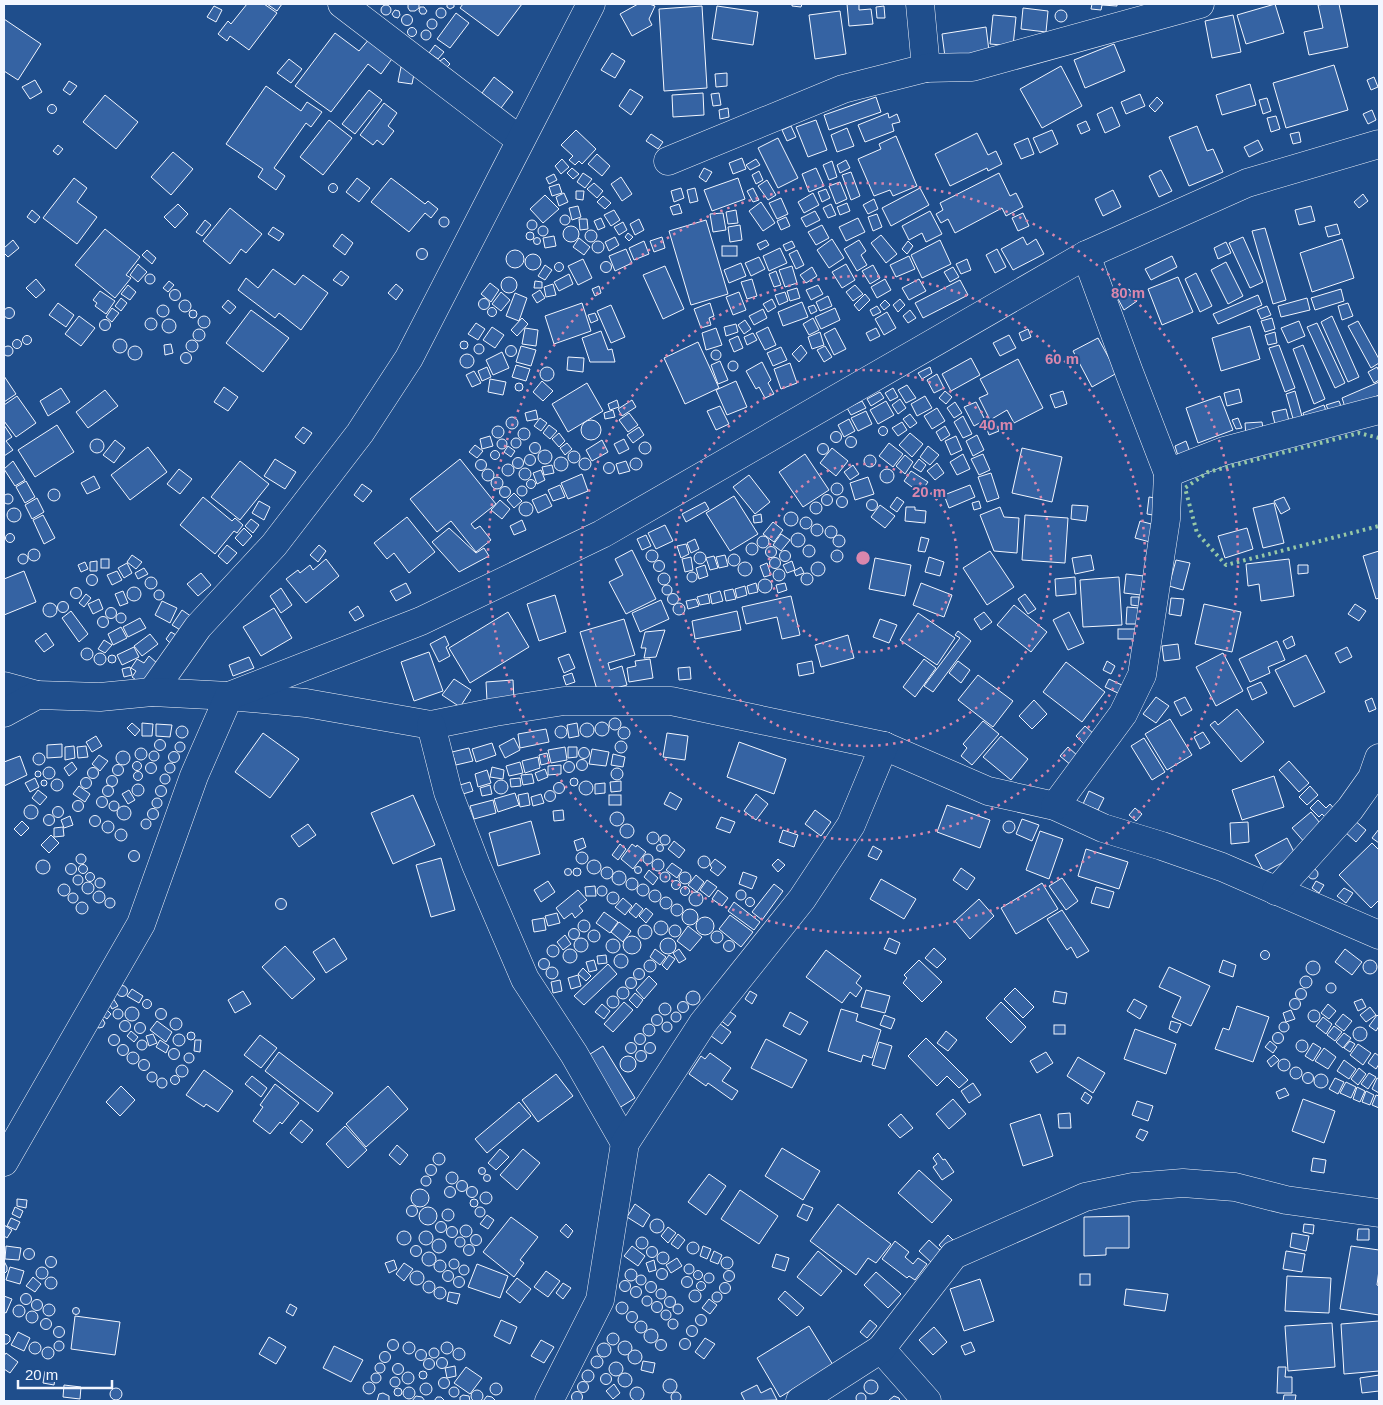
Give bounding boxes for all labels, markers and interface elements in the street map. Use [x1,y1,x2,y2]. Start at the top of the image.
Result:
text: 80 m [1111,284,1145,301]
text: 60 m [1045,350,1079,367]
text: 40 m [979,416,1013,433]
text: 20 m [912,483,946,500]
centre of rings [854,549,872,567]
scale bar [18,1358,111,1390]
text: 20 m [25,1366,58,1383]

